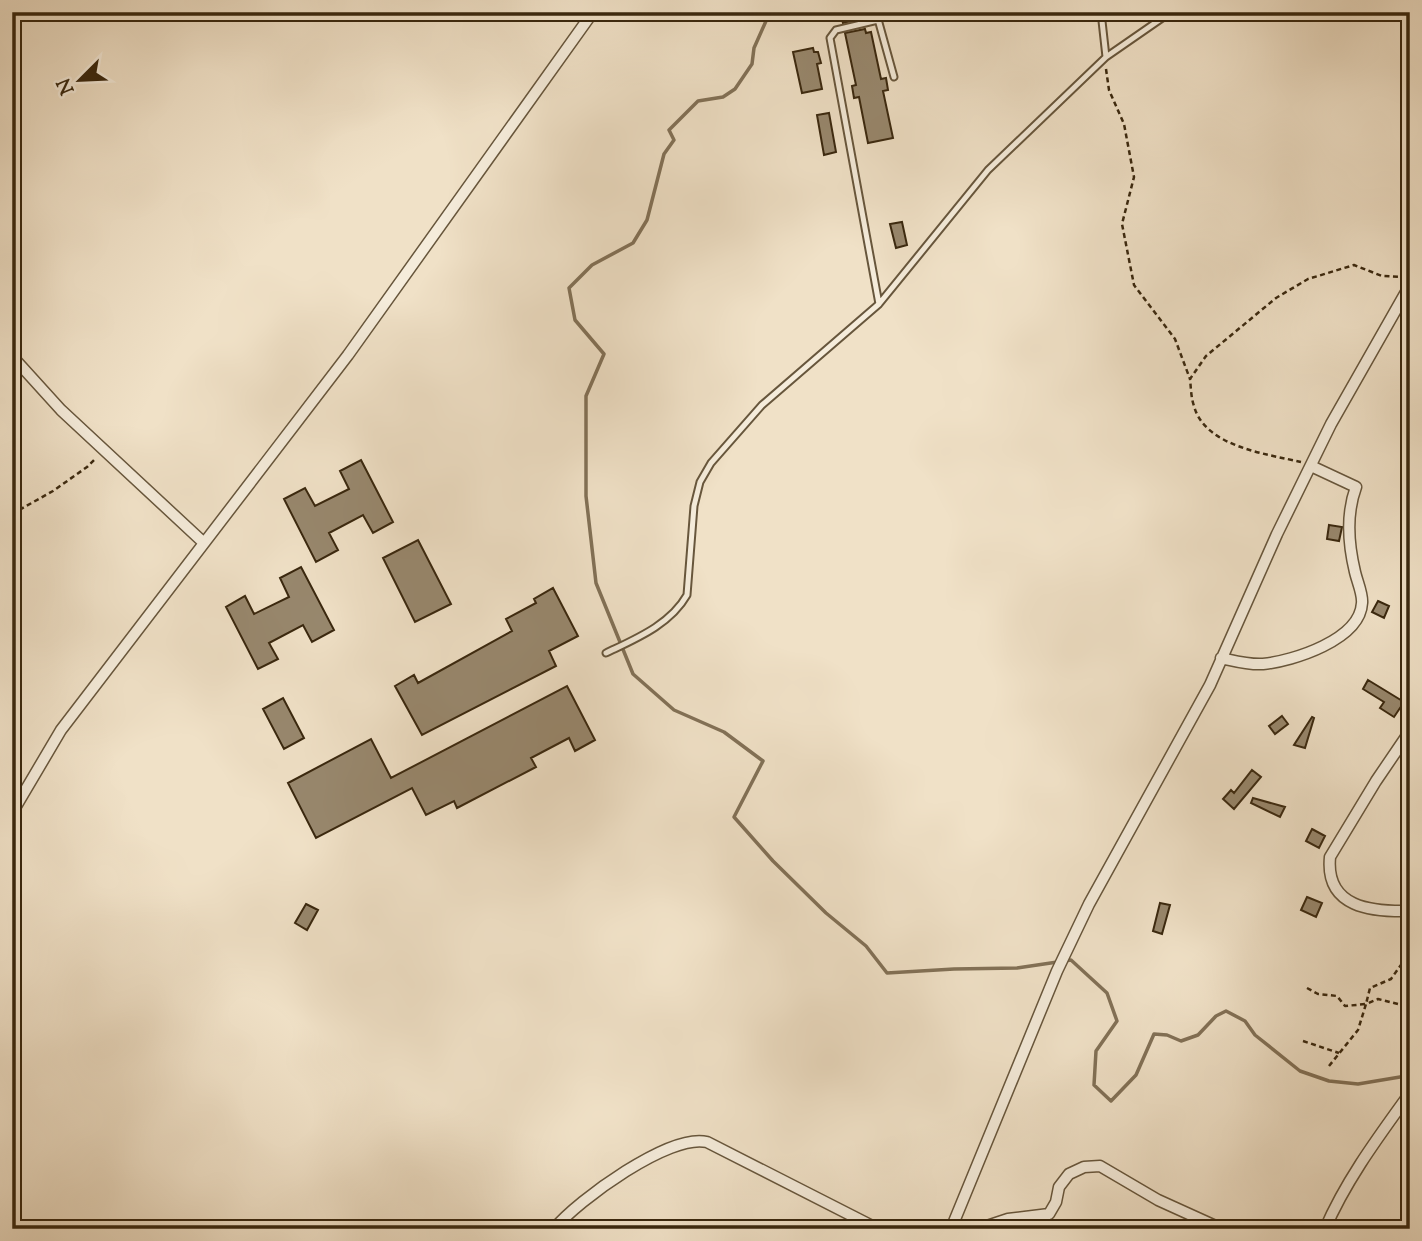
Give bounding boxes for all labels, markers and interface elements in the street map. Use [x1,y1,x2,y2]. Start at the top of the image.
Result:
north arrow [46,46,116,116]
text: N [51,73,82,98]

